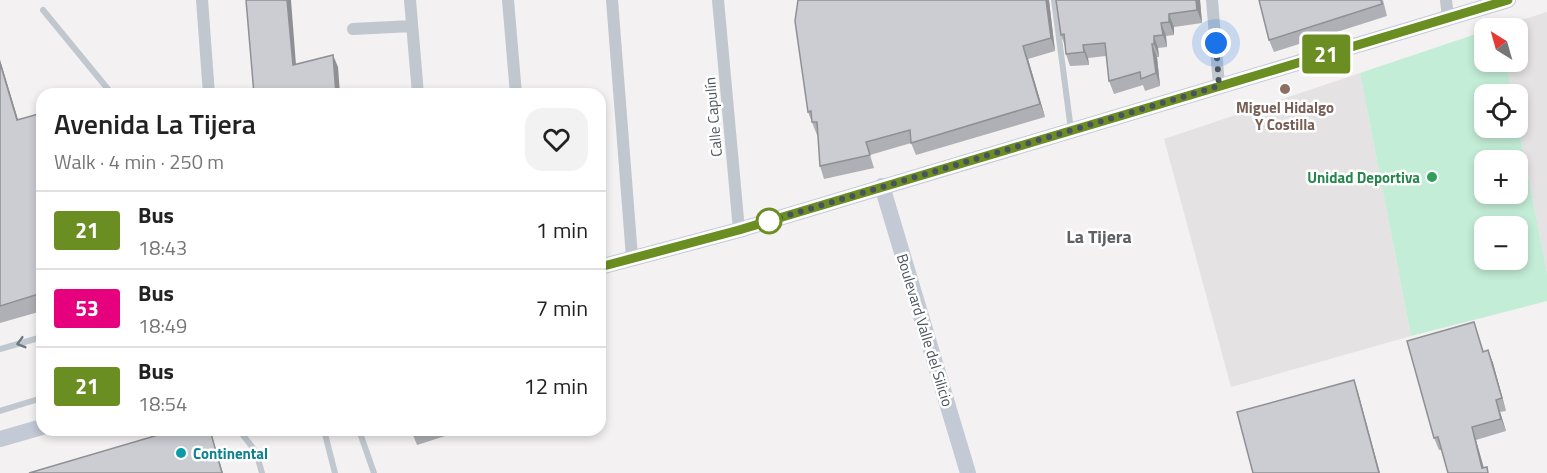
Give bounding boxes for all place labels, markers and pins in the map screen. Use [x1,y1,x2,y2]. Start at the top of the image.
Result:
marker: Miguel Hidalgo Y Costilla [1278,82,1292,96]
place label: Miguel Hidalgo Y Costilla [1236,96,1334,136]
place label: Unidad Deportiva [1307,166,1420,189]
marker: Unidad Deportiva [1425,170,1439,184]
unlabelled marker [756,208,782,234]
place label: Continental [193,442,268,465]
marker: Continental [174,446,188,460]

